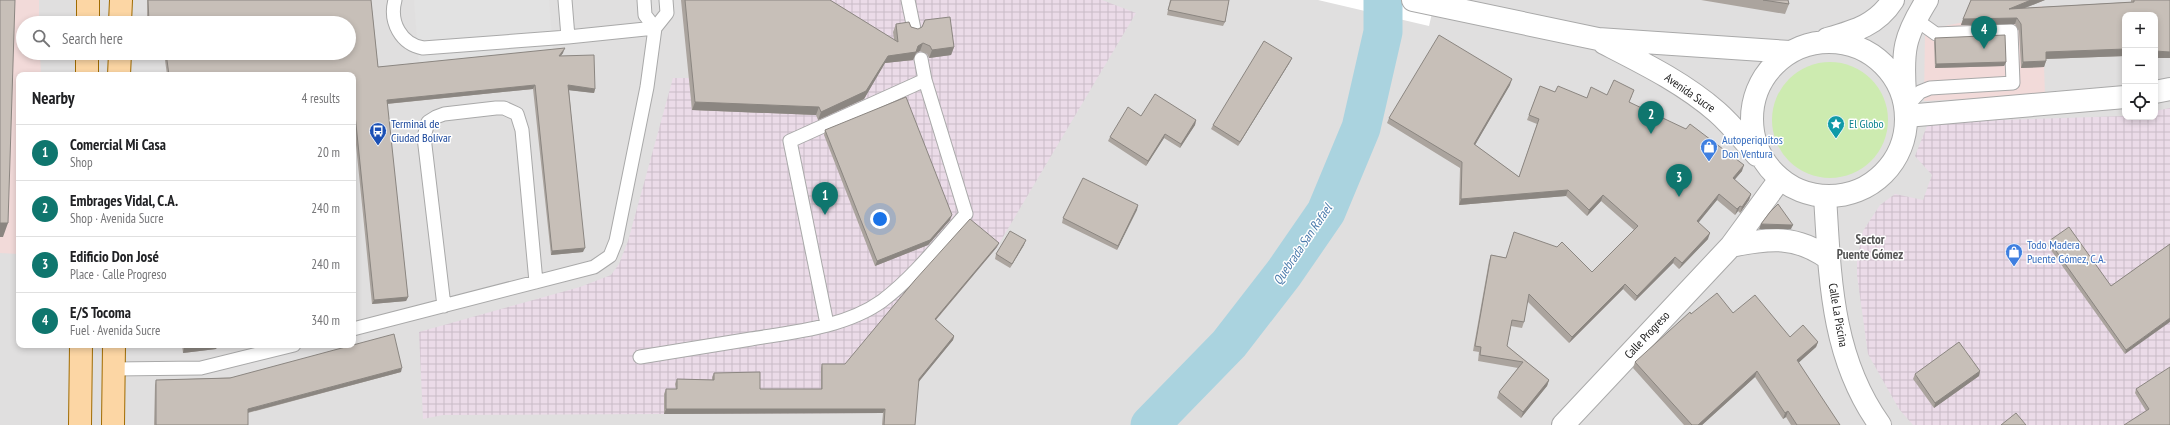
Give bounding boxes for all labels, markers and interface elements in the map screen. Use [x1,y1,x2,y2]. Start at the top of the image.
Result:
map controls [2122,12,2158,120]
button: + [2122,12,2158,48]
search box [16,16,356,60]
pin: 4 [1971,16,1997,49]
icon: search [30,27,52,49]
text: Search here [62,29,123,48]
button: − [2122,48,2158,84]
street label: Avenida Sucre [1662,70,1718,115]
button: locate [2122,84,2158,120]
text: Nearby [32,87,75,109]
text: 4 results [301,90,340,107]
pin: 2 [1638,101,1664,134]
place icon: El Globo [1826,114,1846,139]
place label: Terminal de Ciudad Bolívar [391,116,452,145]
place label: El Globo [1849,116,1884,131]
bus stop icon: Terminal de Ciudad Bolívar [368,121,388,146]
place label: Autoperiquitos Don Ventura [1722,132,1783,161]
text: Comercial Mi Casa [70,135,166,154]
shop icon: Autoperiquitos Don Ventura [1699,137,1719,162]
text: 1 [42,144,48,161]
text: 20 m [317,144,340,161]
text: Shop [70,154,93,171]
pin: 3 [1666,164,1692,197]
pin: 1 [812,182,838,215]
text: Embrages Vidal, C.A. [70,191,178,210]
water label: Quebrada San Rafael [1269,199,1337,288]
text: 2 [42,200,48,217]
text: 240 m [311,200,340,217]
your location [870,209,890,229]
text: Shop · Avenida Sucre [70,210,164,227]
district label: Sector Puente Gómez [1837,231,1903,263]
place label: Todo Madera Puente Gómez, C.A. [2027,237,2106,266]
shop icon: Todo Madera Puente Gómez, C.A. [2004,242,2024,267]
text: Edificio Don José [70,247,159,266]
text: 3 [42,256,48,273]
text: 240 m [311,256,340,273]
text: Place · Calle Progreso [70,266,167,283]
street label: Calle La Piscina [1826,282,1852,348]
text: E/S Tocoma [70,303,131,322]
street label: Calle Progreso [1621,308,1672,362]
text: 4 [42,312,48,329]
text: 340 m [311,312,340,329]
text: Fuel · Avenida Sucre [70,322,160,339]

